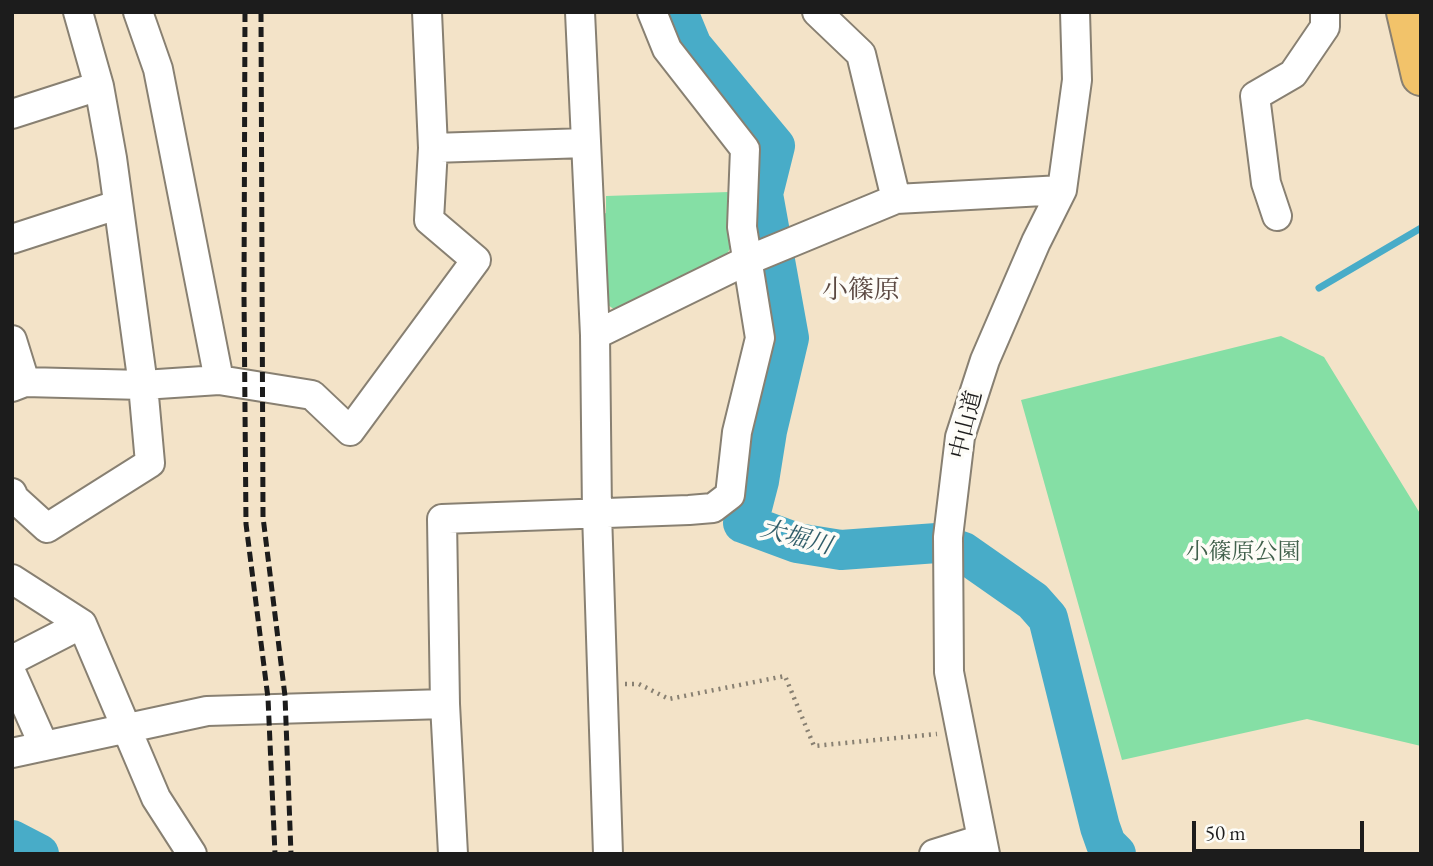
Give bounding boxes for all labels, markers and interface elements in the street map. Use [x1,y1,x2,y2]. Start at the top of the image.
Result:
district label: 小篠原 [822,275,900,307]
street label: 中山道 [945,388,989,462]
water label: 大堀川 [757,515,835,561]
park label: 小篠原公園 [1186,539,1300,567]
scale bar [1195,806,1366,850]
text: 50 m [1205,819,1246,846]

